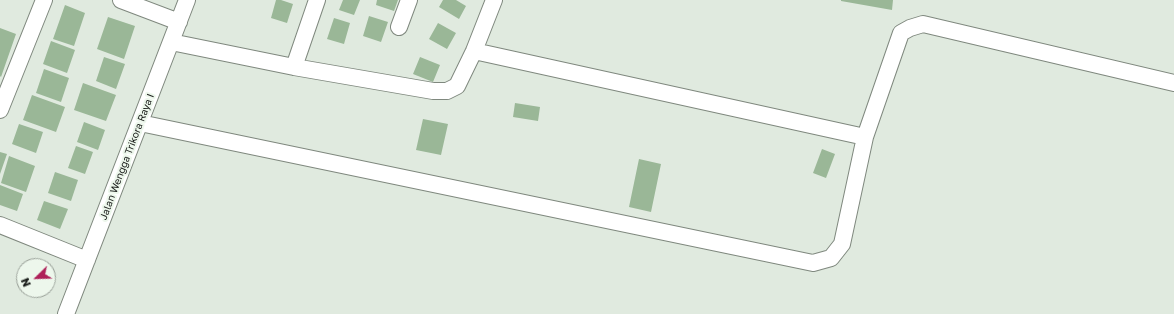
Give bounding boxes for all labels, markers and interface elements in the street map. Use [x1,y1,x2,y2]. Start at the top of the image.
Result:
street label: Jalan Wengga Trikora Raya I [97,92,157,222]
north arrow [16,258,56,298]
text: N [18,276,33,289]

